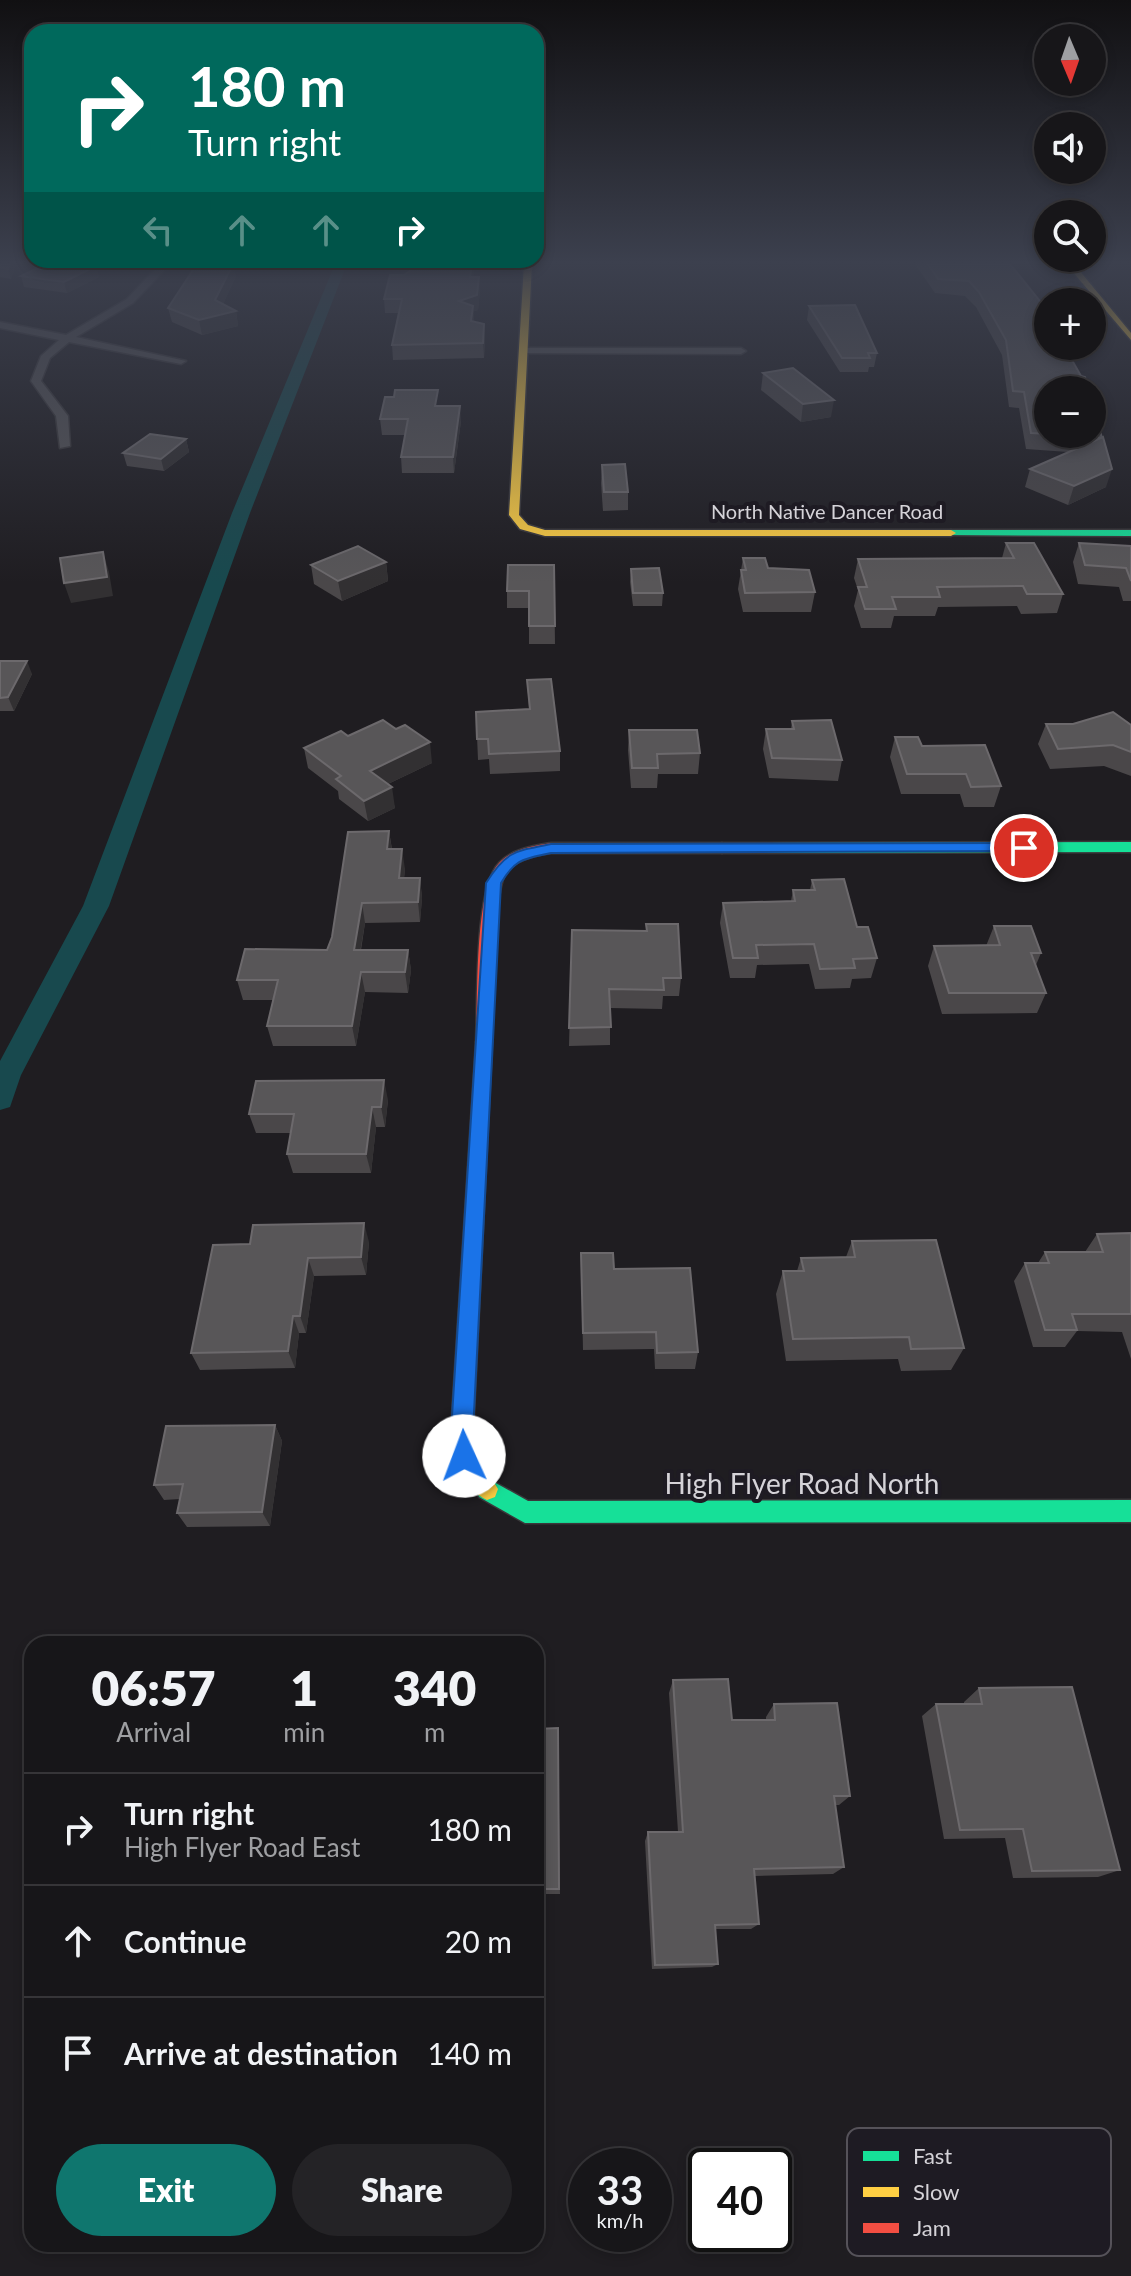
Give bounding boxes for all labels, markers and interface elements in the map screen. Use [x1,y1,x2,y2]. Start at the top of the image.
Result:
north arrow [1034,24,1106,96]
map controls [1034,24,1106,448]
text: 180 m [188,52,346,119]
icon: right [56,56,160,160]
button: sound [1034,112,1106,184]
text: Turn right [188,120,341,164]
button: search [1034,200,1106,272]
icon: left [136,208,180,252]
icon: ahead [220,208,264,252]
icon: ahead [304,208,348,252]
icon: right [388,208,432,252]
button: + [1034,288,1106,360]
button: − [1034,376,1106,448]
street label: North Native Dancer Road [711,499,943,523]
pin [990,814,1058,882]
icon: arrive [1002,826,1046,870]
position arrow [422,1414,506,1498]
street label: High Flyer Road North [665,1466,939,1500]
text: 06:57 [92,1659,216,1716]
text: 1 [290,1659,318,1716]
text: 340 [393,1659,476,1716]
text: Arrival [116,1716,191,1748]
text: min [283,1716,325,1748]
text: m [424,1716,445,1748]
text: Turn right [124,1795,254,1831]
icon: right [56,1807,100,1851]
text: 180 m [427,1811,512,1847]
text: High Flyer Road East [124,1831,360,1863]
icon: ahead [56,1919,100,1963]
text: Continue [124,1923,247,1959]
text: 20 m [445,1923,512,1959]
icon: arrive [56,2031,100,2075]
text: Arrive at destination [124,2035,398,2071]
text: 140 m [427,2035,512,2071]
legend [847,2128,1111,2256]
text: Fast [913,2142,952,2169]
button: Exit [56,2144,276,2236]
button: Share [292,2144,512,2236]
speed limit sign: 40 [688,2148,792,2252]
text: 33 [597,2166,643,2214]
text: Slow [913,2178,960,2205]
text: km/h [597,2208,643,2232]
text: Jam [913,2214,951,2241]

